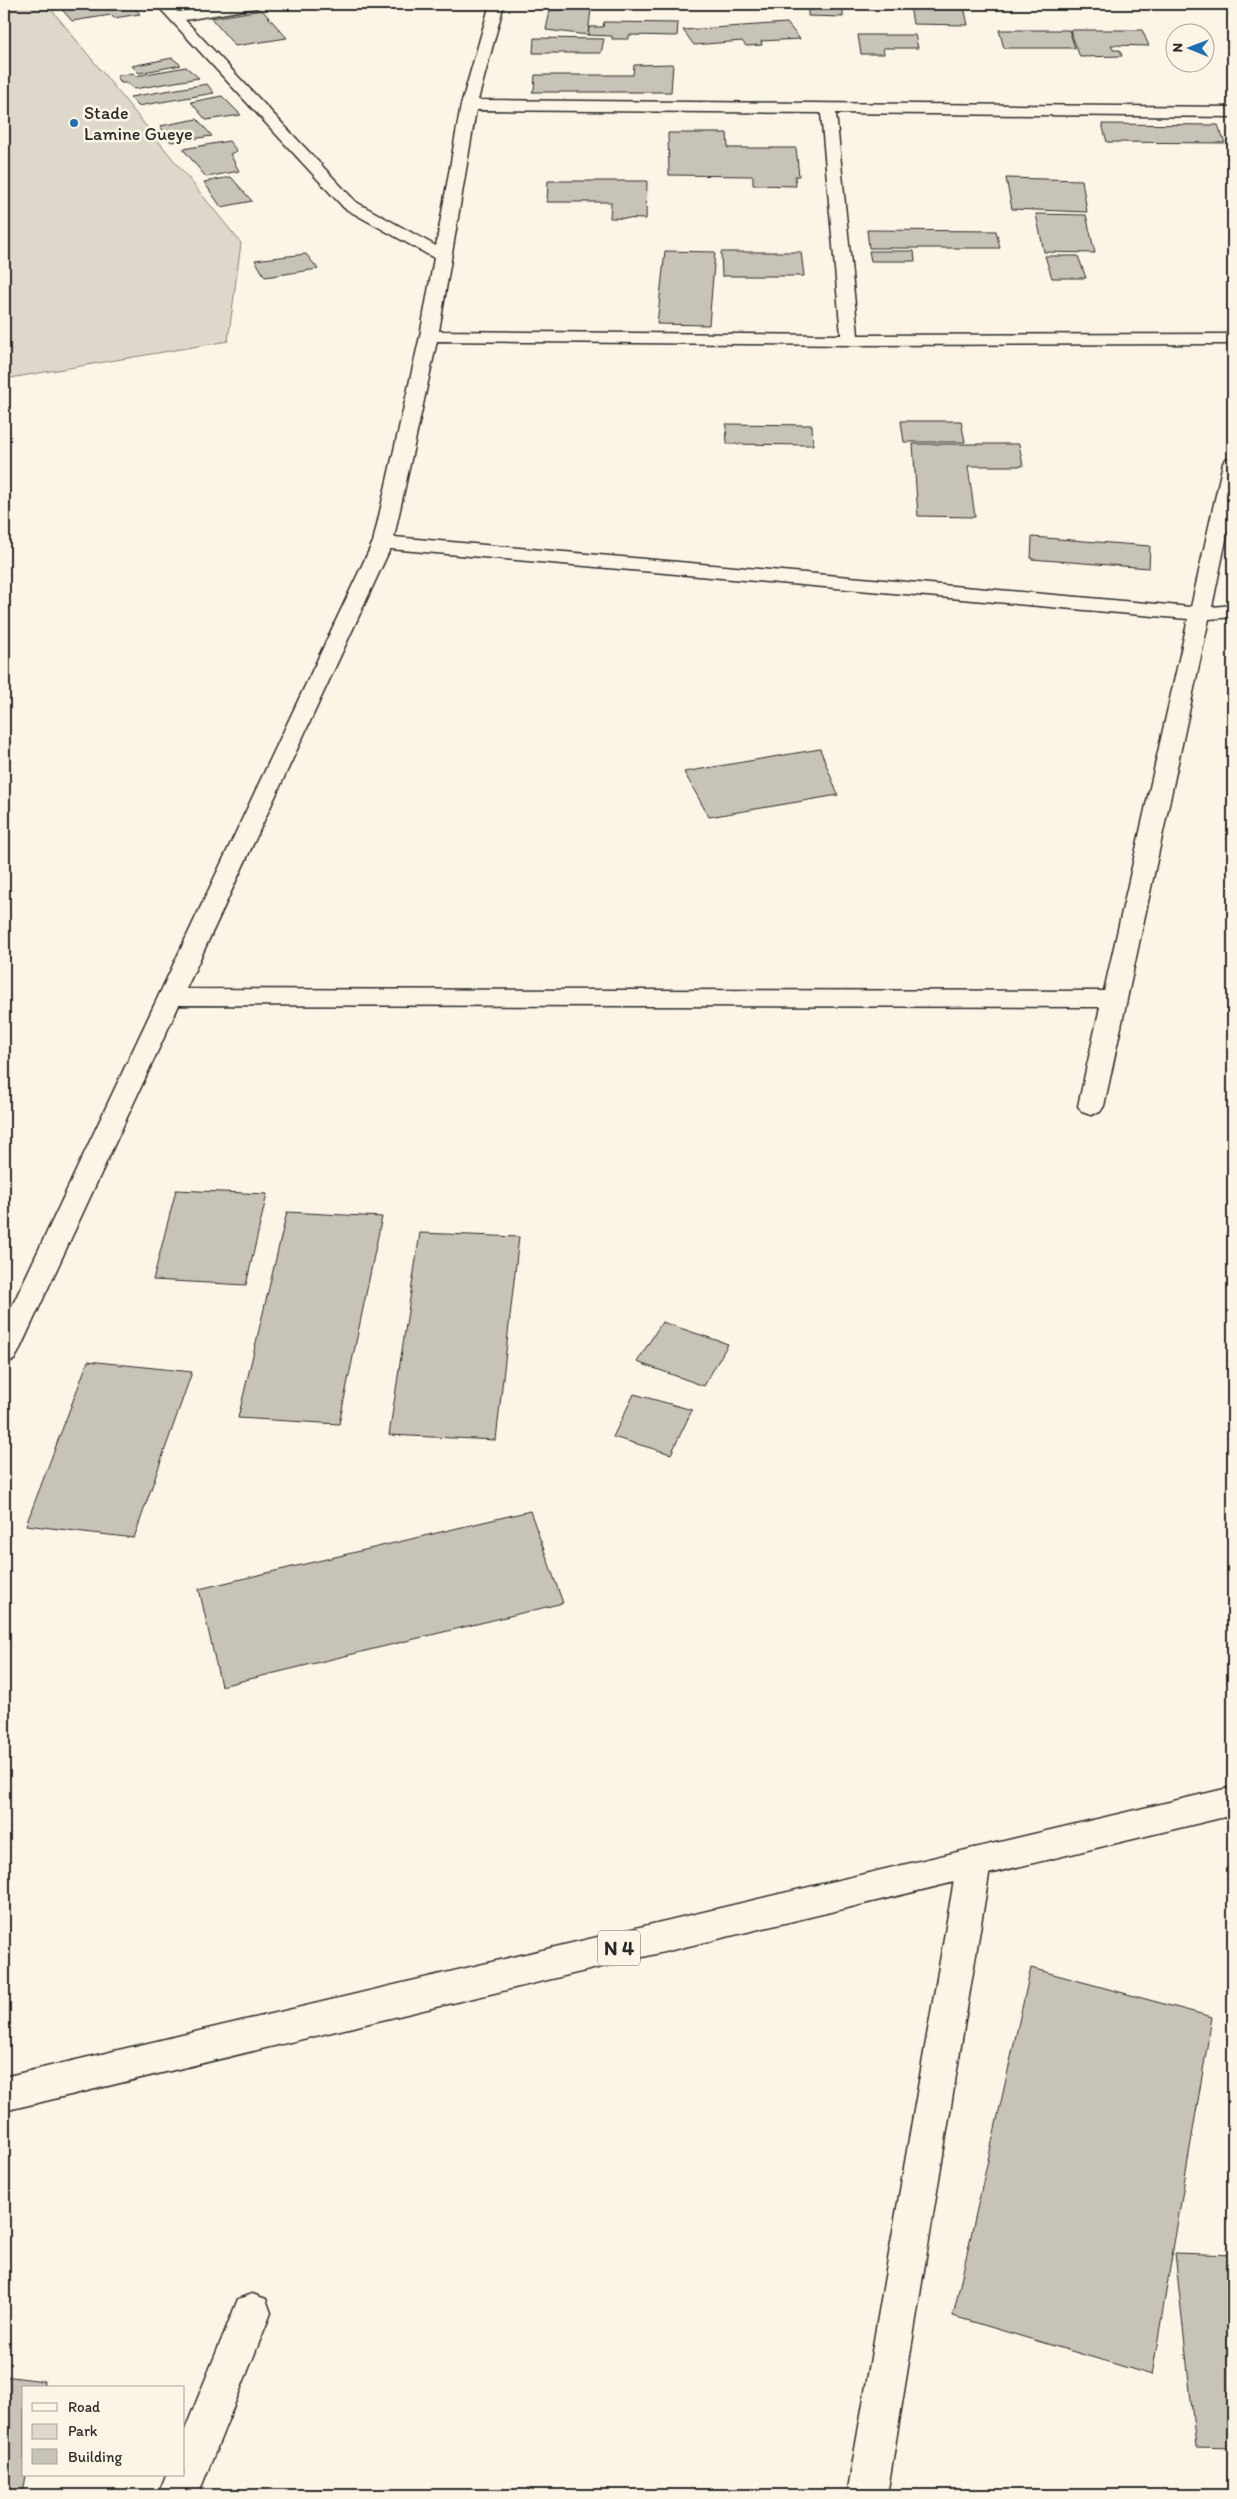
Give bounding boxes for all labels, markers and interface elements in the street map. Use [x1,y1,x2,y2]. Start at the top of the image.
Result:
north arrow [1164,22,1214,72]
text: N [1169,43,1186,53]
place label: Stade Lamine Gueye [84,102,193,145]
marker: Stade Lamine Gueye [68,117,80,129]
road number: N 4 [598,1930,640,1966]
legend [22,2386,185,2476]
text: Road [68,2398,101,2416]
text: Park [68,2422,98,2440]
text: Building [68,2448,122,2466]

